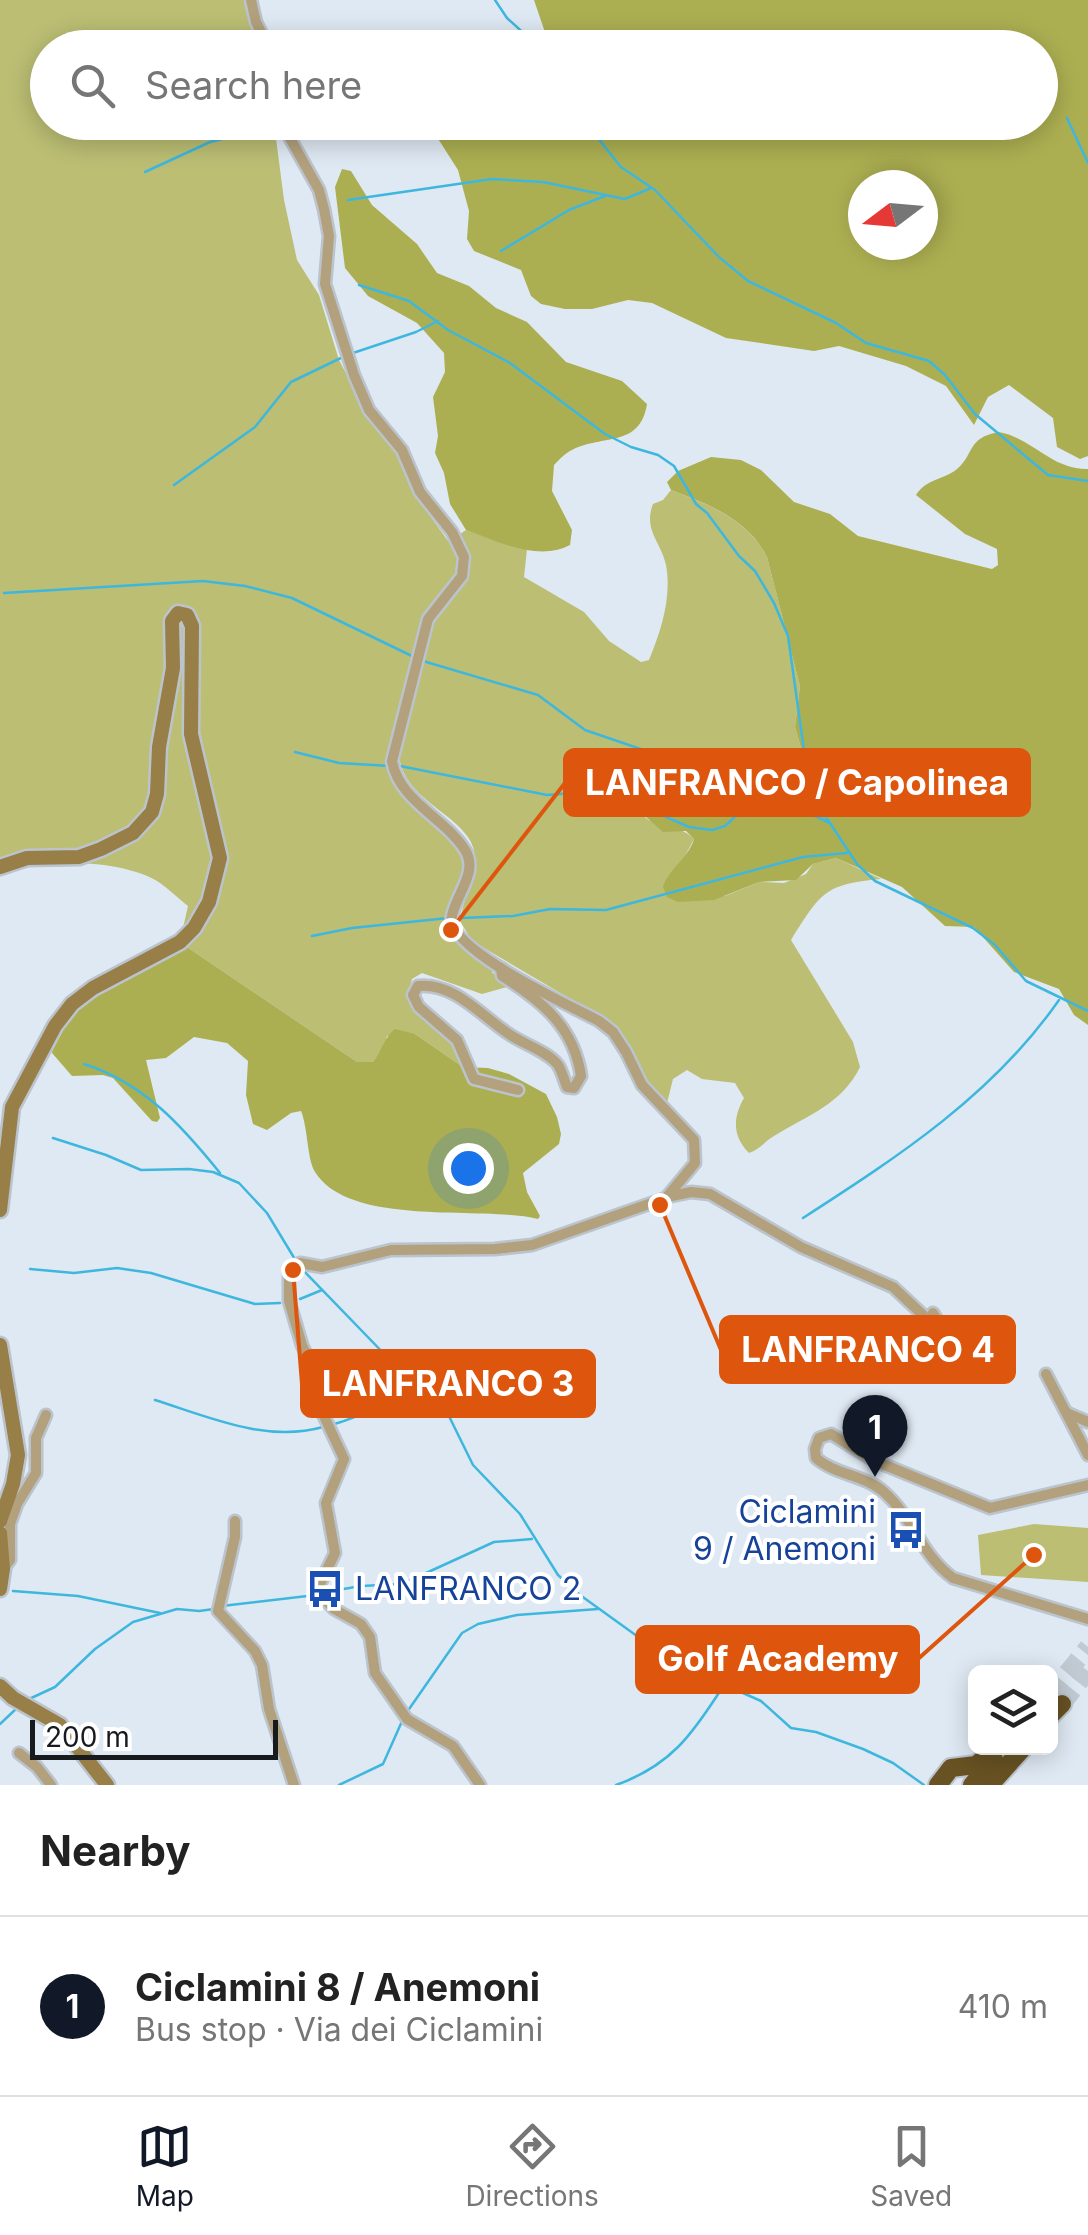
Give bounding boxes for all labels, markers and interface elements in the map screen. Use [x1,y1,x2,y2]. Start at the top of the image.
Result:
search box [30,30,1058,140]
icon: search [65,58,120,113]
text: Search here [145,62,362,108]
north arrow [848,170,938,260]
callout: LANFRANCO / Capolinea [565,750,1029,815]
text: LANFRANCO / Capolinea [585,761,1009,803]
your location [443,1143,494,1194]
callout: LANFRANCO 4 [721,1317,1014,1382]
text: LANFRANCO 4 [741,1328,995,1370]
callout: LANFRANCO 3 [302,1351,594,1416]
text: LANFRANCO 3 [322,1362,574,1404]
pin: 1 [842,1394,908,1477]
place label: Ciclamini 9 / Anemoni [693,1492,876,1568]
bus stop icon: Ciclamini 9 / Anemoni [885,1509,927,1551]
bus stop icon: LANFRANCO 2 [304,1568,346,1610]
place label: LANFRANCO 2 [355,1569,581,1608]
callout: Golf Academy [637,1627,918,1692]
text: Golf Academy [657,1637,899,1679]
map controls [968,1665,1058,1755]
button: layers [968,1665,1058,1755]
scale bar [30,1715,278,1760]
text: 200 m [45,1720,130,1754]
text: Nearby [40,1825,191,1876]
text: Ciclamini 8 / Anemoni [135,1964,540,2010]
text: 1 [66,1987,79,2026]
text: 410 m [958,1987,1048,2026]
text: Bus stop · Via dei Ciclamini [135,2010,543,2049]
tab: Map [136,2119,194,2213]
tab: Directions [465,2119,599,2213]
tab: Saved [870,2119,952,2213]

